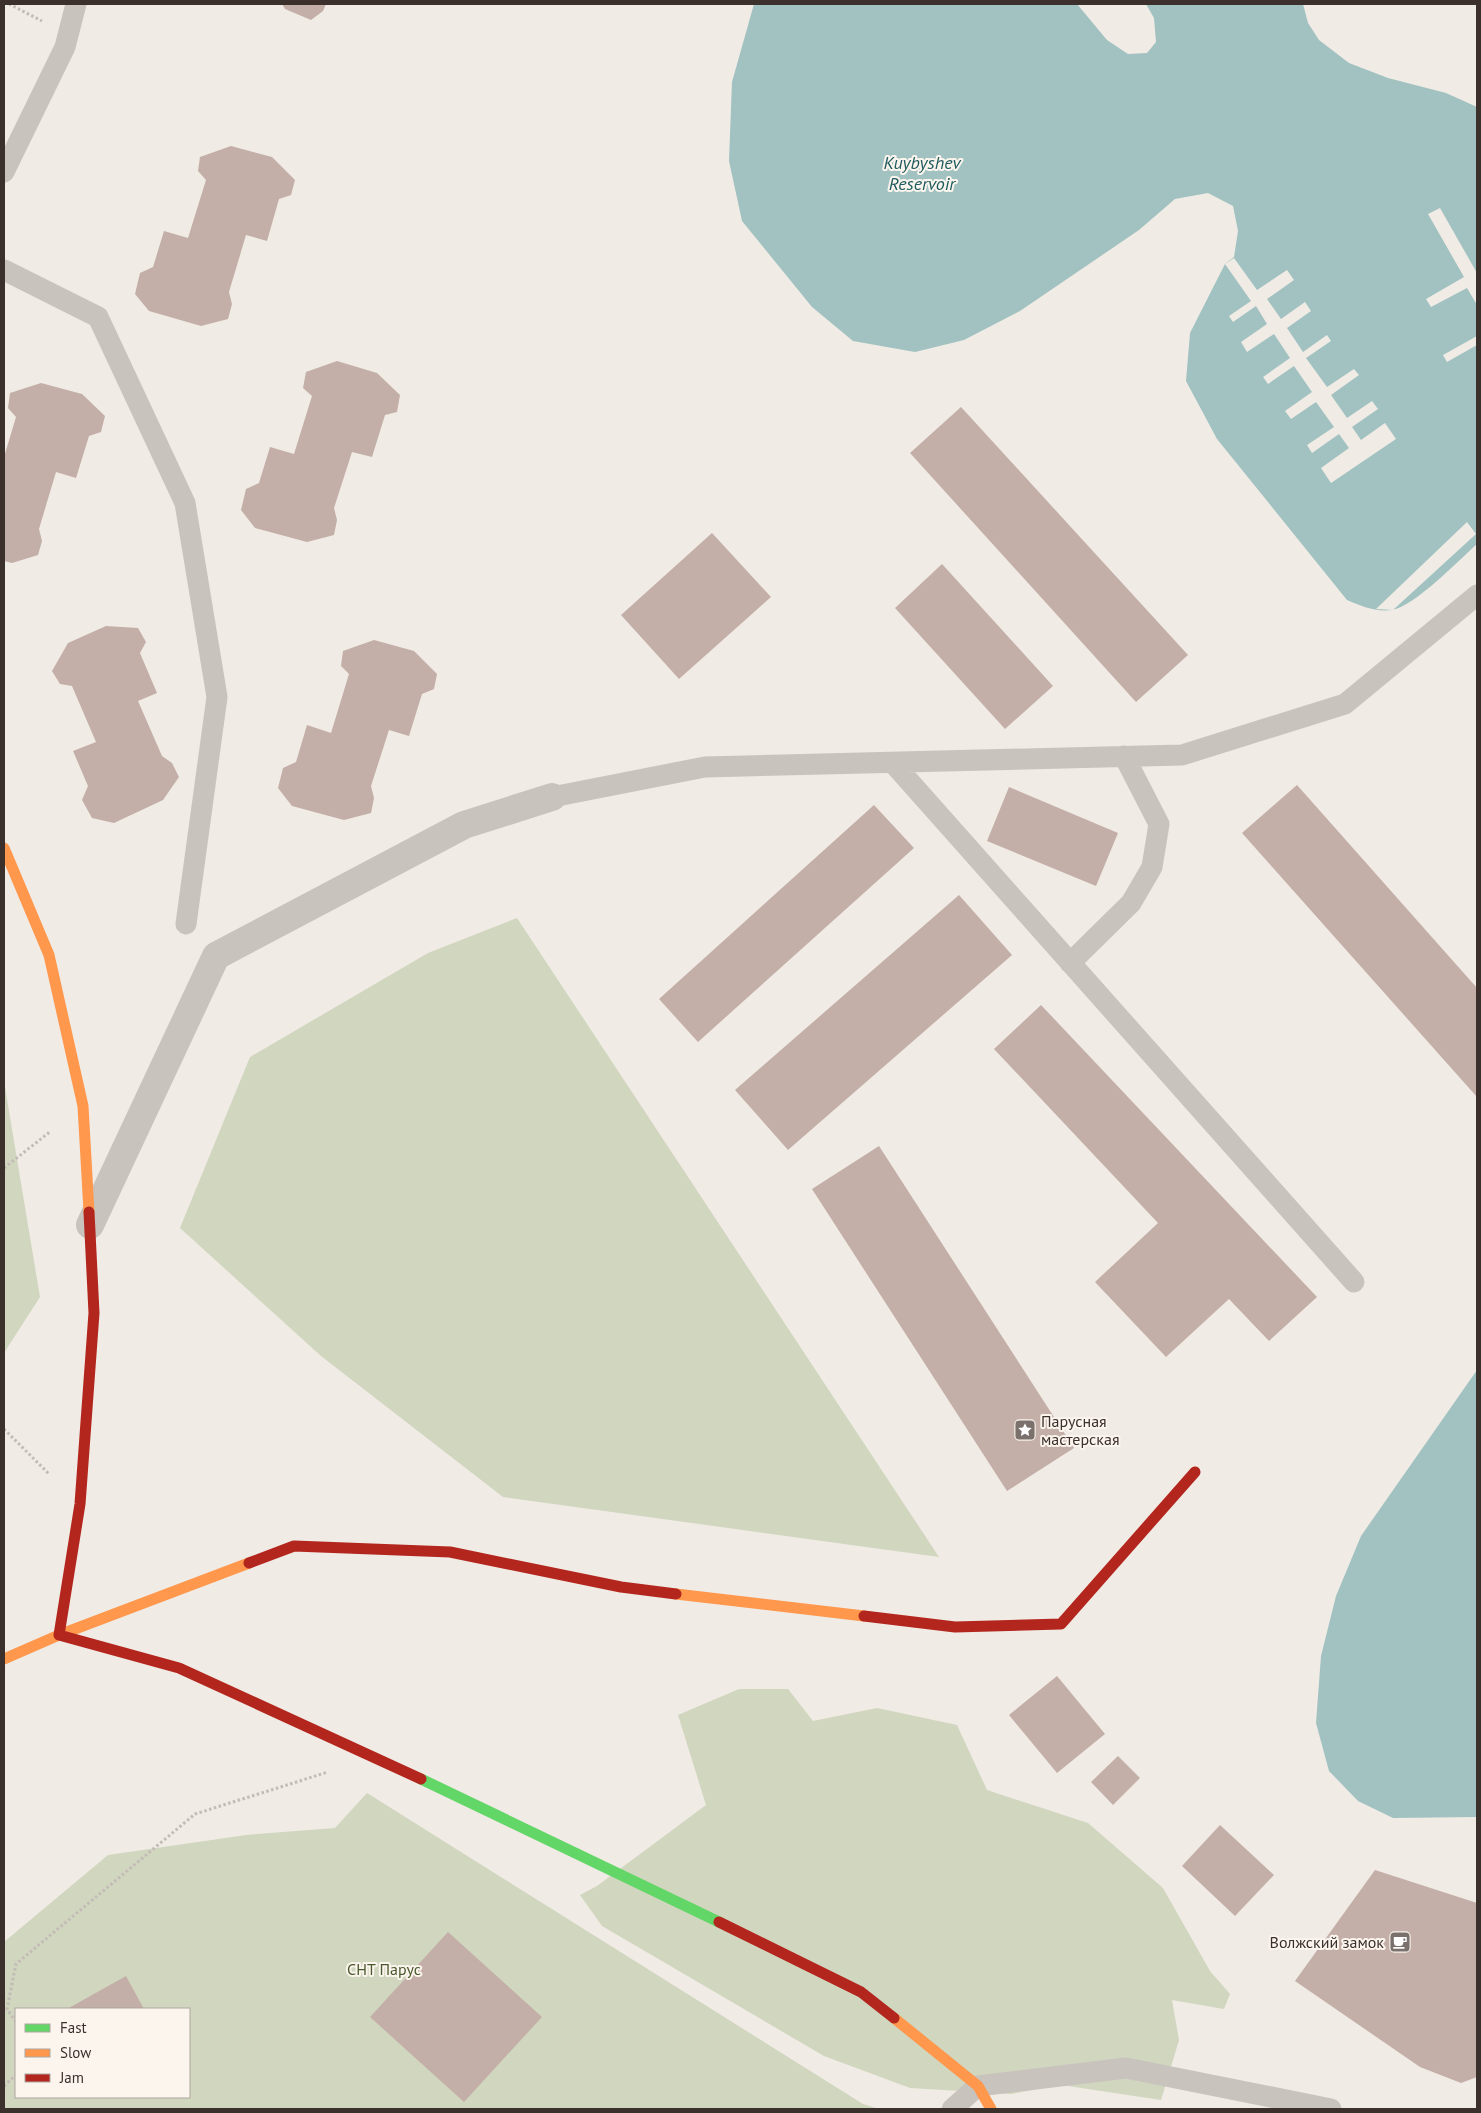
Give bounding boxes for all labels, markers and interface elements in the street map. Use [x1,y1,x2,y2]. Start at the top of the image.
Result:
water label: Kuybyshev Reservoir [883,151,963,195]
place label: Парусная мастерская [1041,1411,1120,1449]
place icon: Парусная мастерская [1013,1418,1037,1442]
cafe icon: Волжский замок [1388,1930,1412,1954]
place label: Волжский замок [1270,1932,1384,1952]
park label: СНТ Парус [347,1959,421,1979]
legend [15,2008,190,2098]
text: Fast [60,2018,87,2037]
text: Slow [60,2043,91,2062]
text: Jam [59,2068,84,2087]

